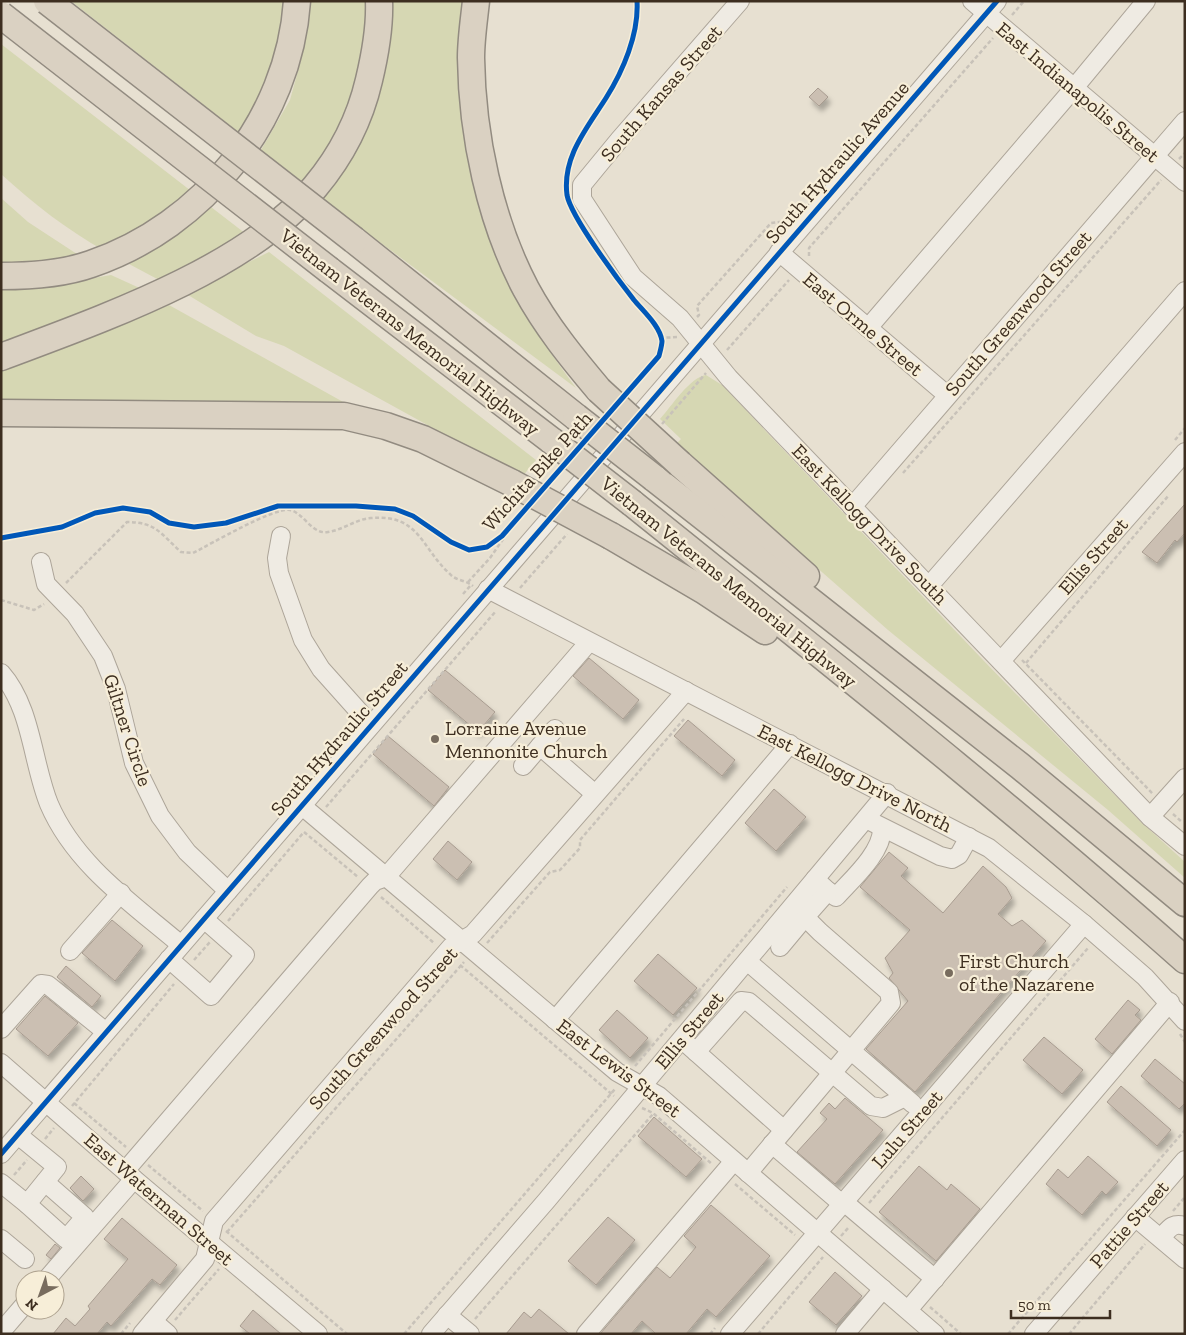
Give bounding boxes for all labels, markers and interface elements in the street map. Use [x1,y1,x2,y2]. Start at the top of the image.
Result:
street label: East Indianapolis Street [992,17,1165,168]
street label: South Kansas Street [595,19,727,166]
street label: South Hydraulic Avenue [760,76,914,248]
street label: Vietnam Veterans Memorial Highway [275,223,545,441]
street label: South Greenwood Street [940,225,1097,401]
street label: East Orme Street [798,267,928,381]
street label: Wichita Bike Path [477,406,598,536]
street label: East Kellogg Drive South [787,439,953,610]
street label: Vietnam Veterans Memorial Highway [595,470,863,693]
street label: Ellis Street [1053,512,1133,599]
street label: South Hydraulic Street [265,655,413,820]
street label: Giltner Circle [99,671,157,789]
place label: Lorraine Avenue Mennonite Church [445,716,608,763]
street label: East Kellogg Drive North [754,719,957,838]
marker: Lorraine Avenue Mennonite Church [429,733,441,745]
street label: South Greenwood Street [303,941,463,1114]
place label: First Church of the Nazarene [959,949,1094,996]
marker: First Church of the Nazarene [943,967,955,979]
street label: Ellis Street [650,986,729,1074]
street label: East Lewis Street [552,1014,686,1123]
street label: Lulu Street [867,1085,948,1173]
street label: East Waterman Street [80,1128,239,1271]
street label: Pattie Street [1084,1175,1174,1273]
north arrow [15,1270,65,1320]
scale bar [1011,1288,1110,1320]
text: N [22,1294,41,1314]
text: 50 m [1018,1296,1051,1314]

